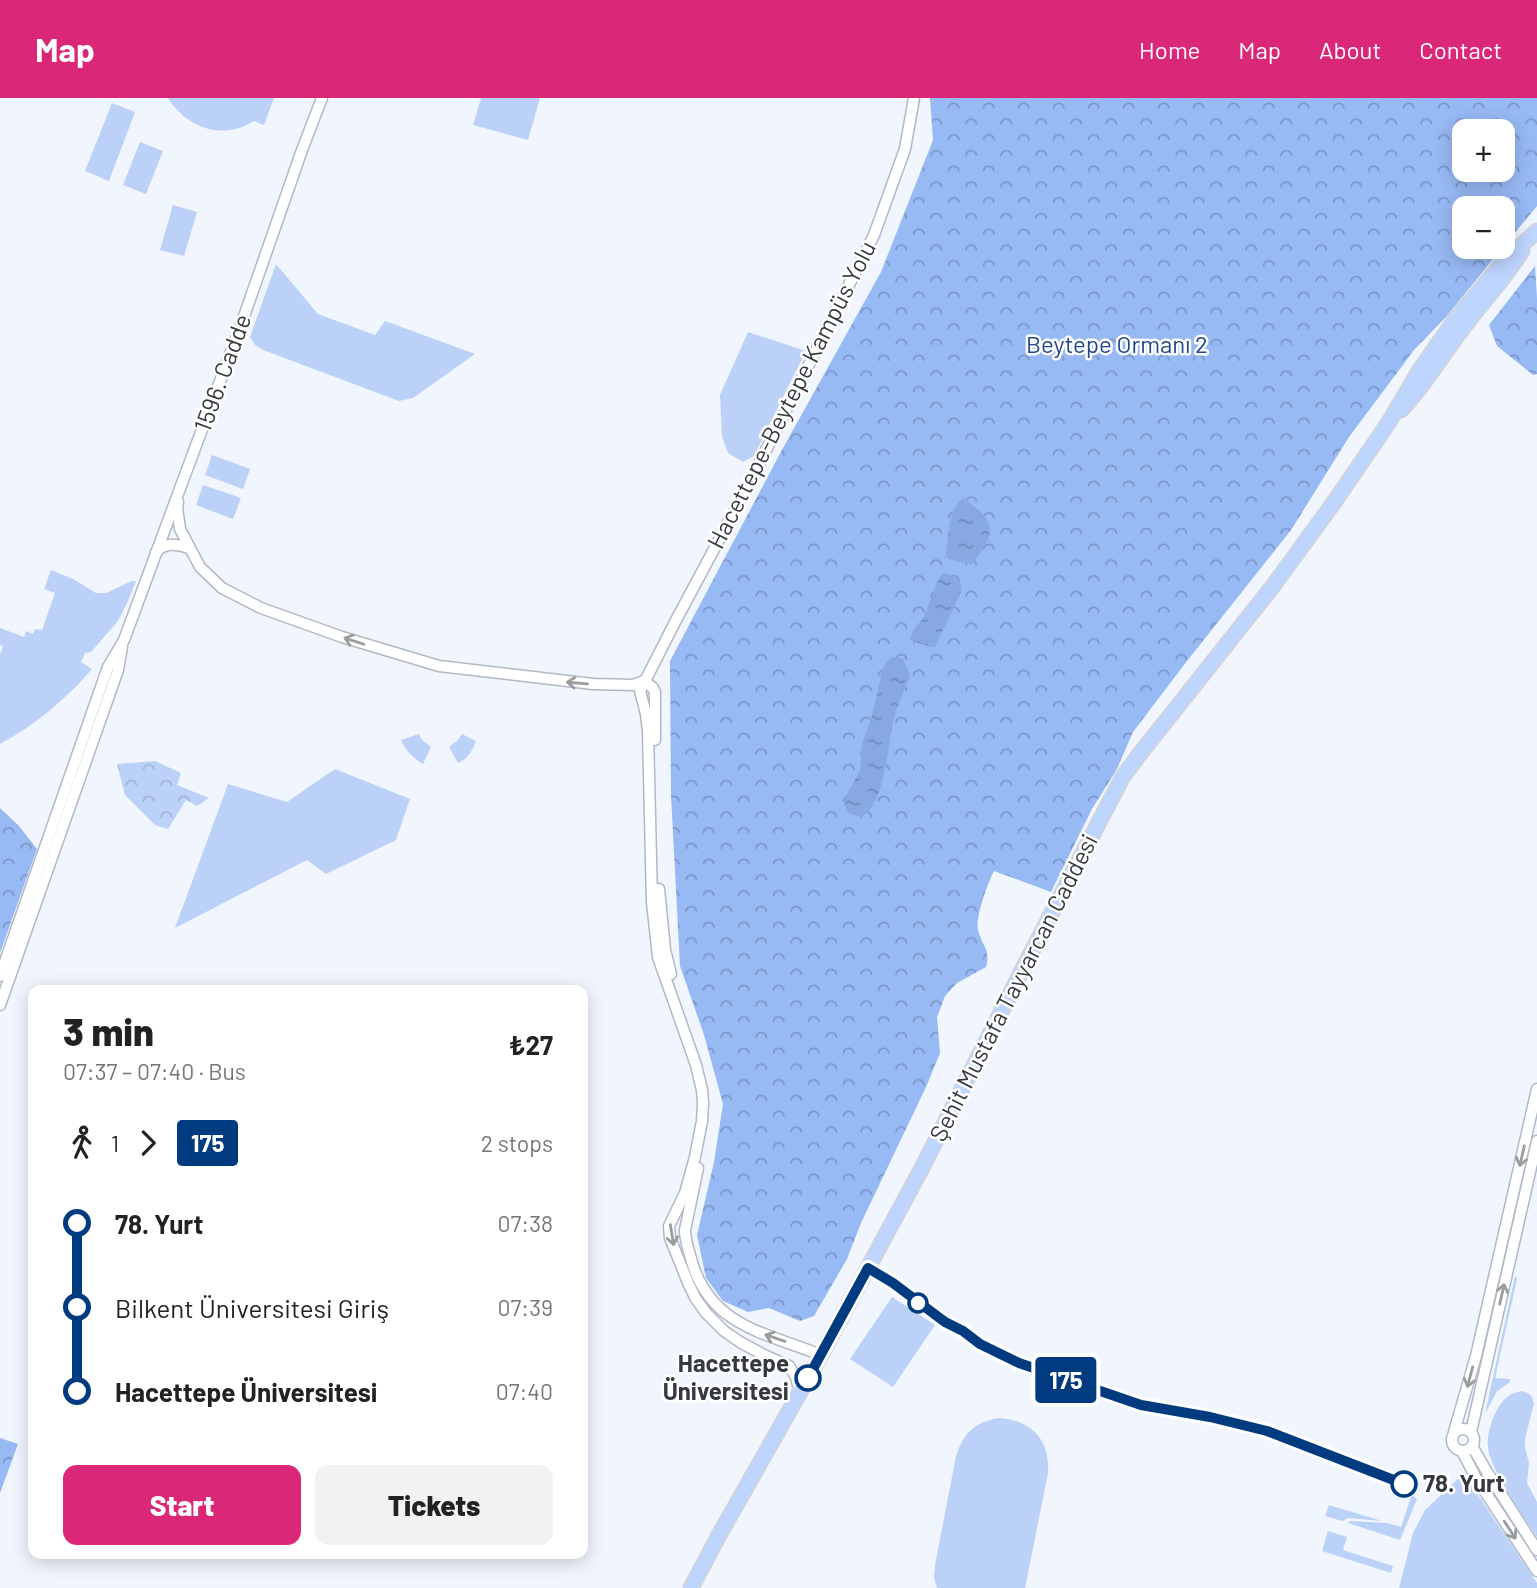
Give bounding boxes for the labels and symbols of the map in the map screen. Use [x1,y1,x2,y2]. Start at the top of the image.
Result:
street label: Hacettepe-Beytepe Kampüs Yolu [700,236,881,553]
street label: 1596. Cadde [187,310,256,435]
park label: Beytepe Ormanı 2 [1026,329,1208,358]
one-way arrow [343,633,365,646]
one-way arrow [566,676,589,689]
street label: Şehit Mustafa Tayyarcan Caddesi [922,829,1103,1146]
one-way arrow [1514,1144,1528,1167]
one-way arrow [665,1223,678,1245]
one-way arrow [1496,1283,1510,1306]
unlabelled marker [908,1293,928,1313]
one-way arrow [764,1331,786,1343]
place label: Hacettepe Üniversitesi [663,1348,789,1405]
line badge: 175 [1026,1357,1106,1403]
marker: Hacettepe Üniversitesi [795,1365,821,1391]
one-way arrow [1463,1365,1476,1388]
place label: 78. Yurt [1423,1468,1505,1497]
marker: 78. Yurt [1391,1471,1417,1497]
one-way arrow [1504,1520,1518,1540]

